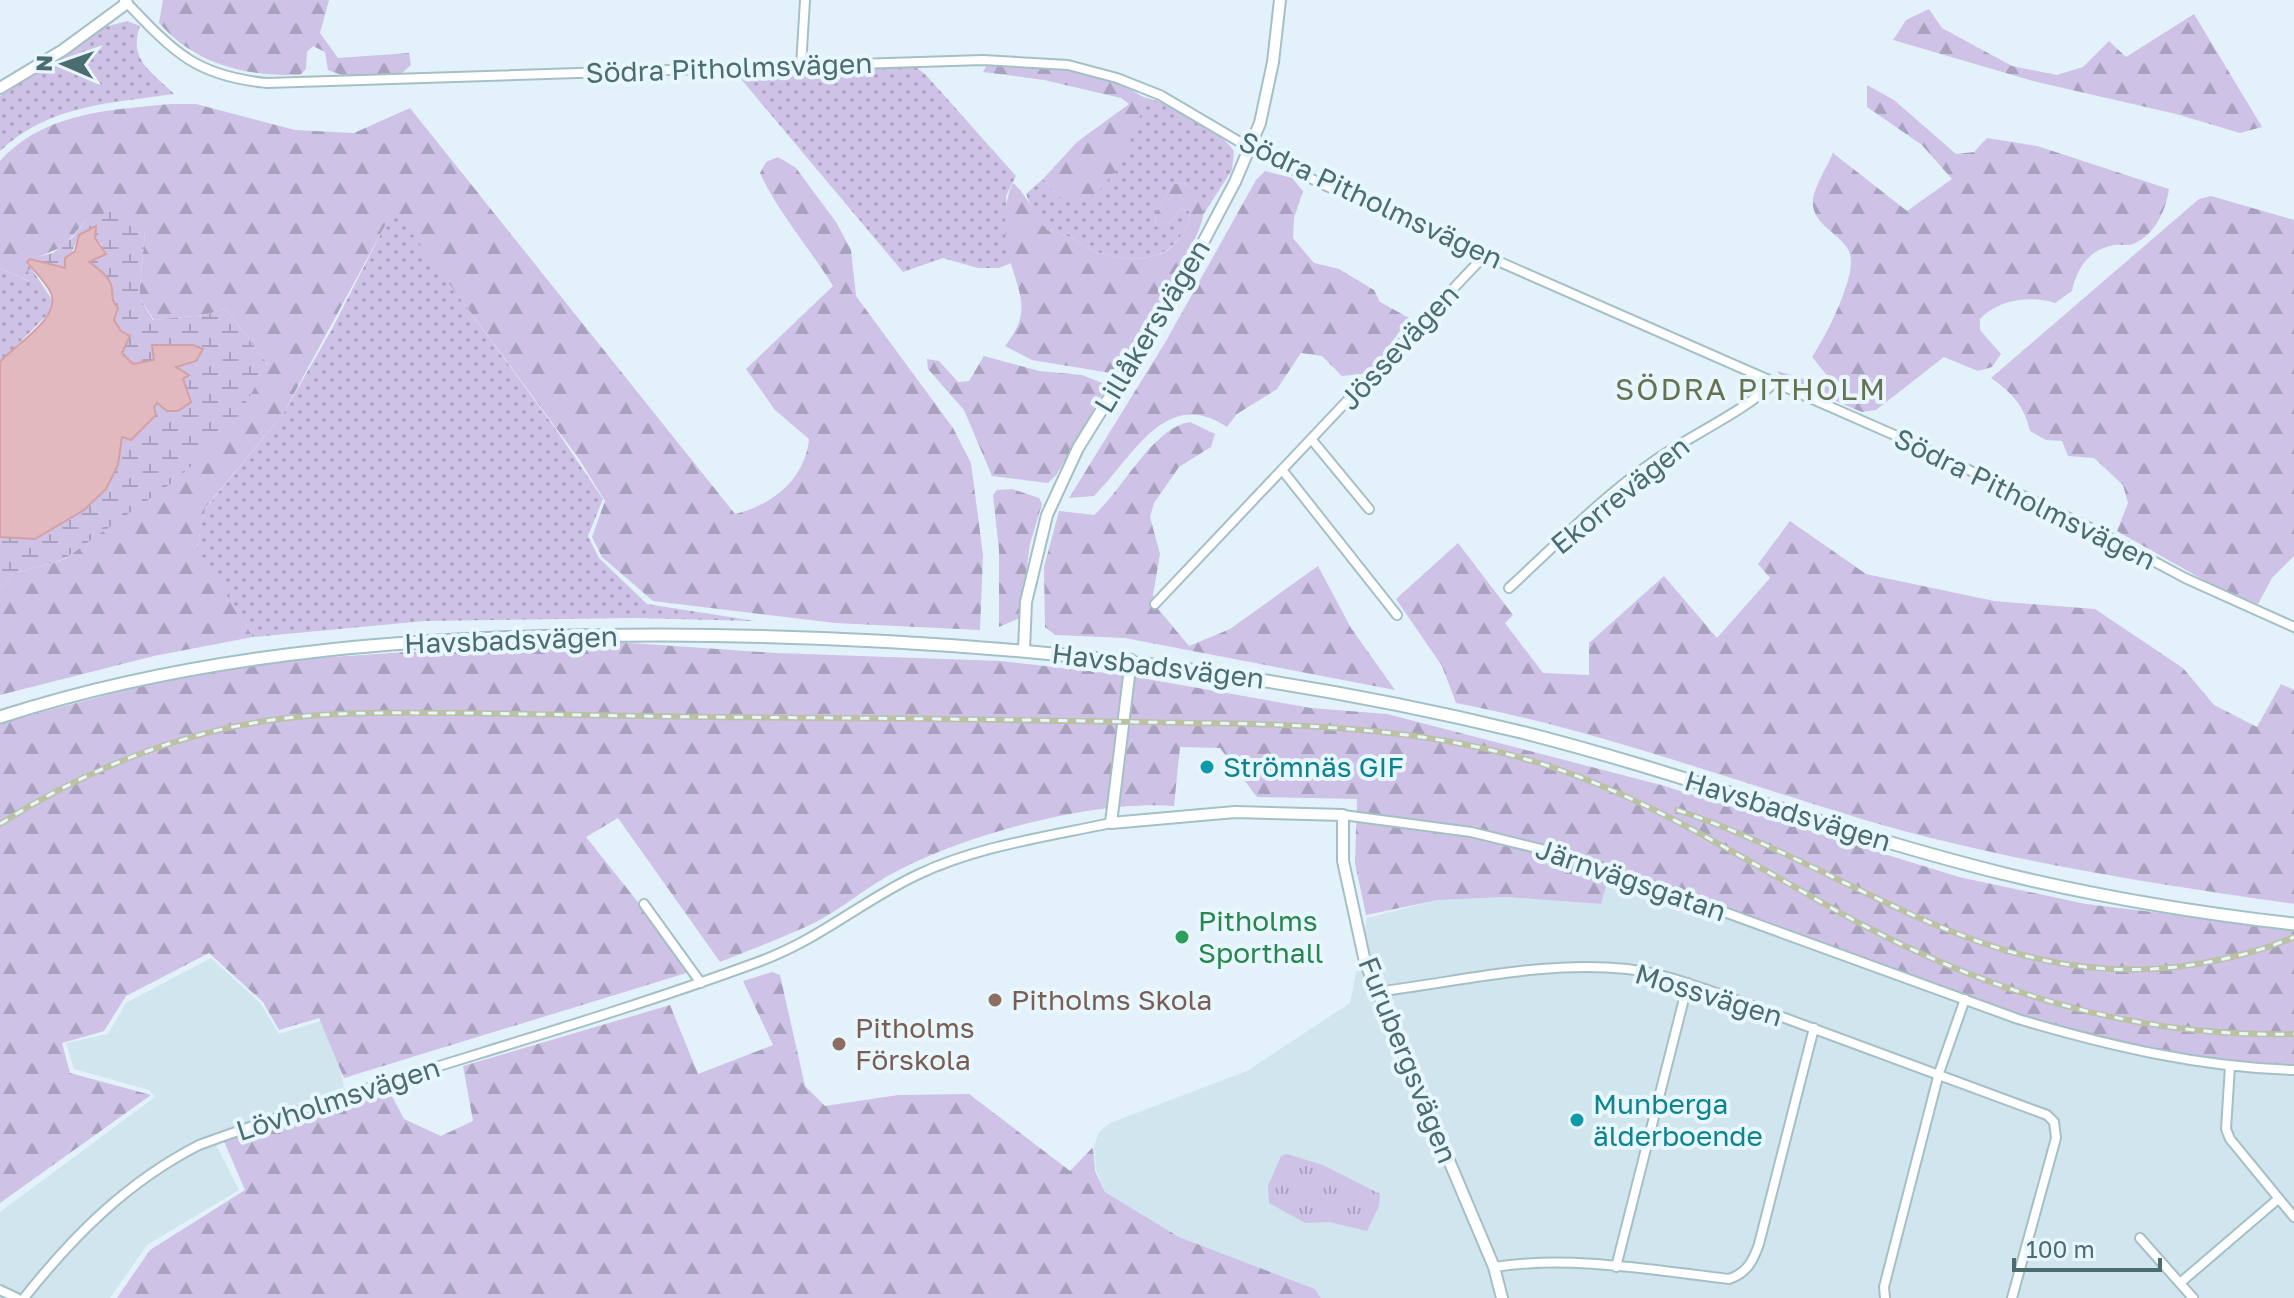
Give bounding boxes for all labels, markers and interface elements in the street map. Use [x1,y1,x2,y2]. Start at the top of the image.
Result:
north arrow [24,24,104,104]
street label: Södra Pitholmsvägen [585,46,873,89]
text: N [30,54,57,72]
street label: Södra Pitholmsvägen [1234,124,1508,275]
street label: Lillåkersvägen [1087,233,1216,418]
street label: Jössevägen [1332,277,1465,416]
district label: SÖDRA PITHOLM [1615,371,1887,407]
street label: Södra Pitholmsvägen [1889,421,2161,576]
street label: Ekorrevägen [1544,429,1695,560]
street label: Havsbadsvägen [404,619,618,660]
street label: Havsbadsvägen [1050,636,1266,695]
place label: Strömnäs GIF [1223,750,1404,783]
marker: Strömnäs GIF [1198,758,1216,776]
street label: Havsbadsvägen [1681,763,1895,858]
street label: Järnvägsgatan [1532,832,1731,928]
place label: Pitholms Sporthall [1198,904,1324,969]
marker: Pitholms Sporthall [1173,928,1191,946]
street label: Furubergsvägen [1352,952,1465,1168]
street label: Mossvägen [1632,956,1787,1033]
place label: Pitholms Skola [1011,983,1212,1016]
marker: Pitholms Skola [986,991,1004,1009]
place label: Pitholms Förskola [855,1011,975,1076]
marker: Pitholms Förskola [830,1035,848,1053]
street label: Lövholmsvägen [232,1050,444,1147]
place label: Munberga älderboende [1593,1087,1763,1152]
marker: Munberga älderboende [1568,1111,1586,1129]
scale bar [2014,1222,2160,1272]
text: 100 m [2026,1234,2095,1263]

